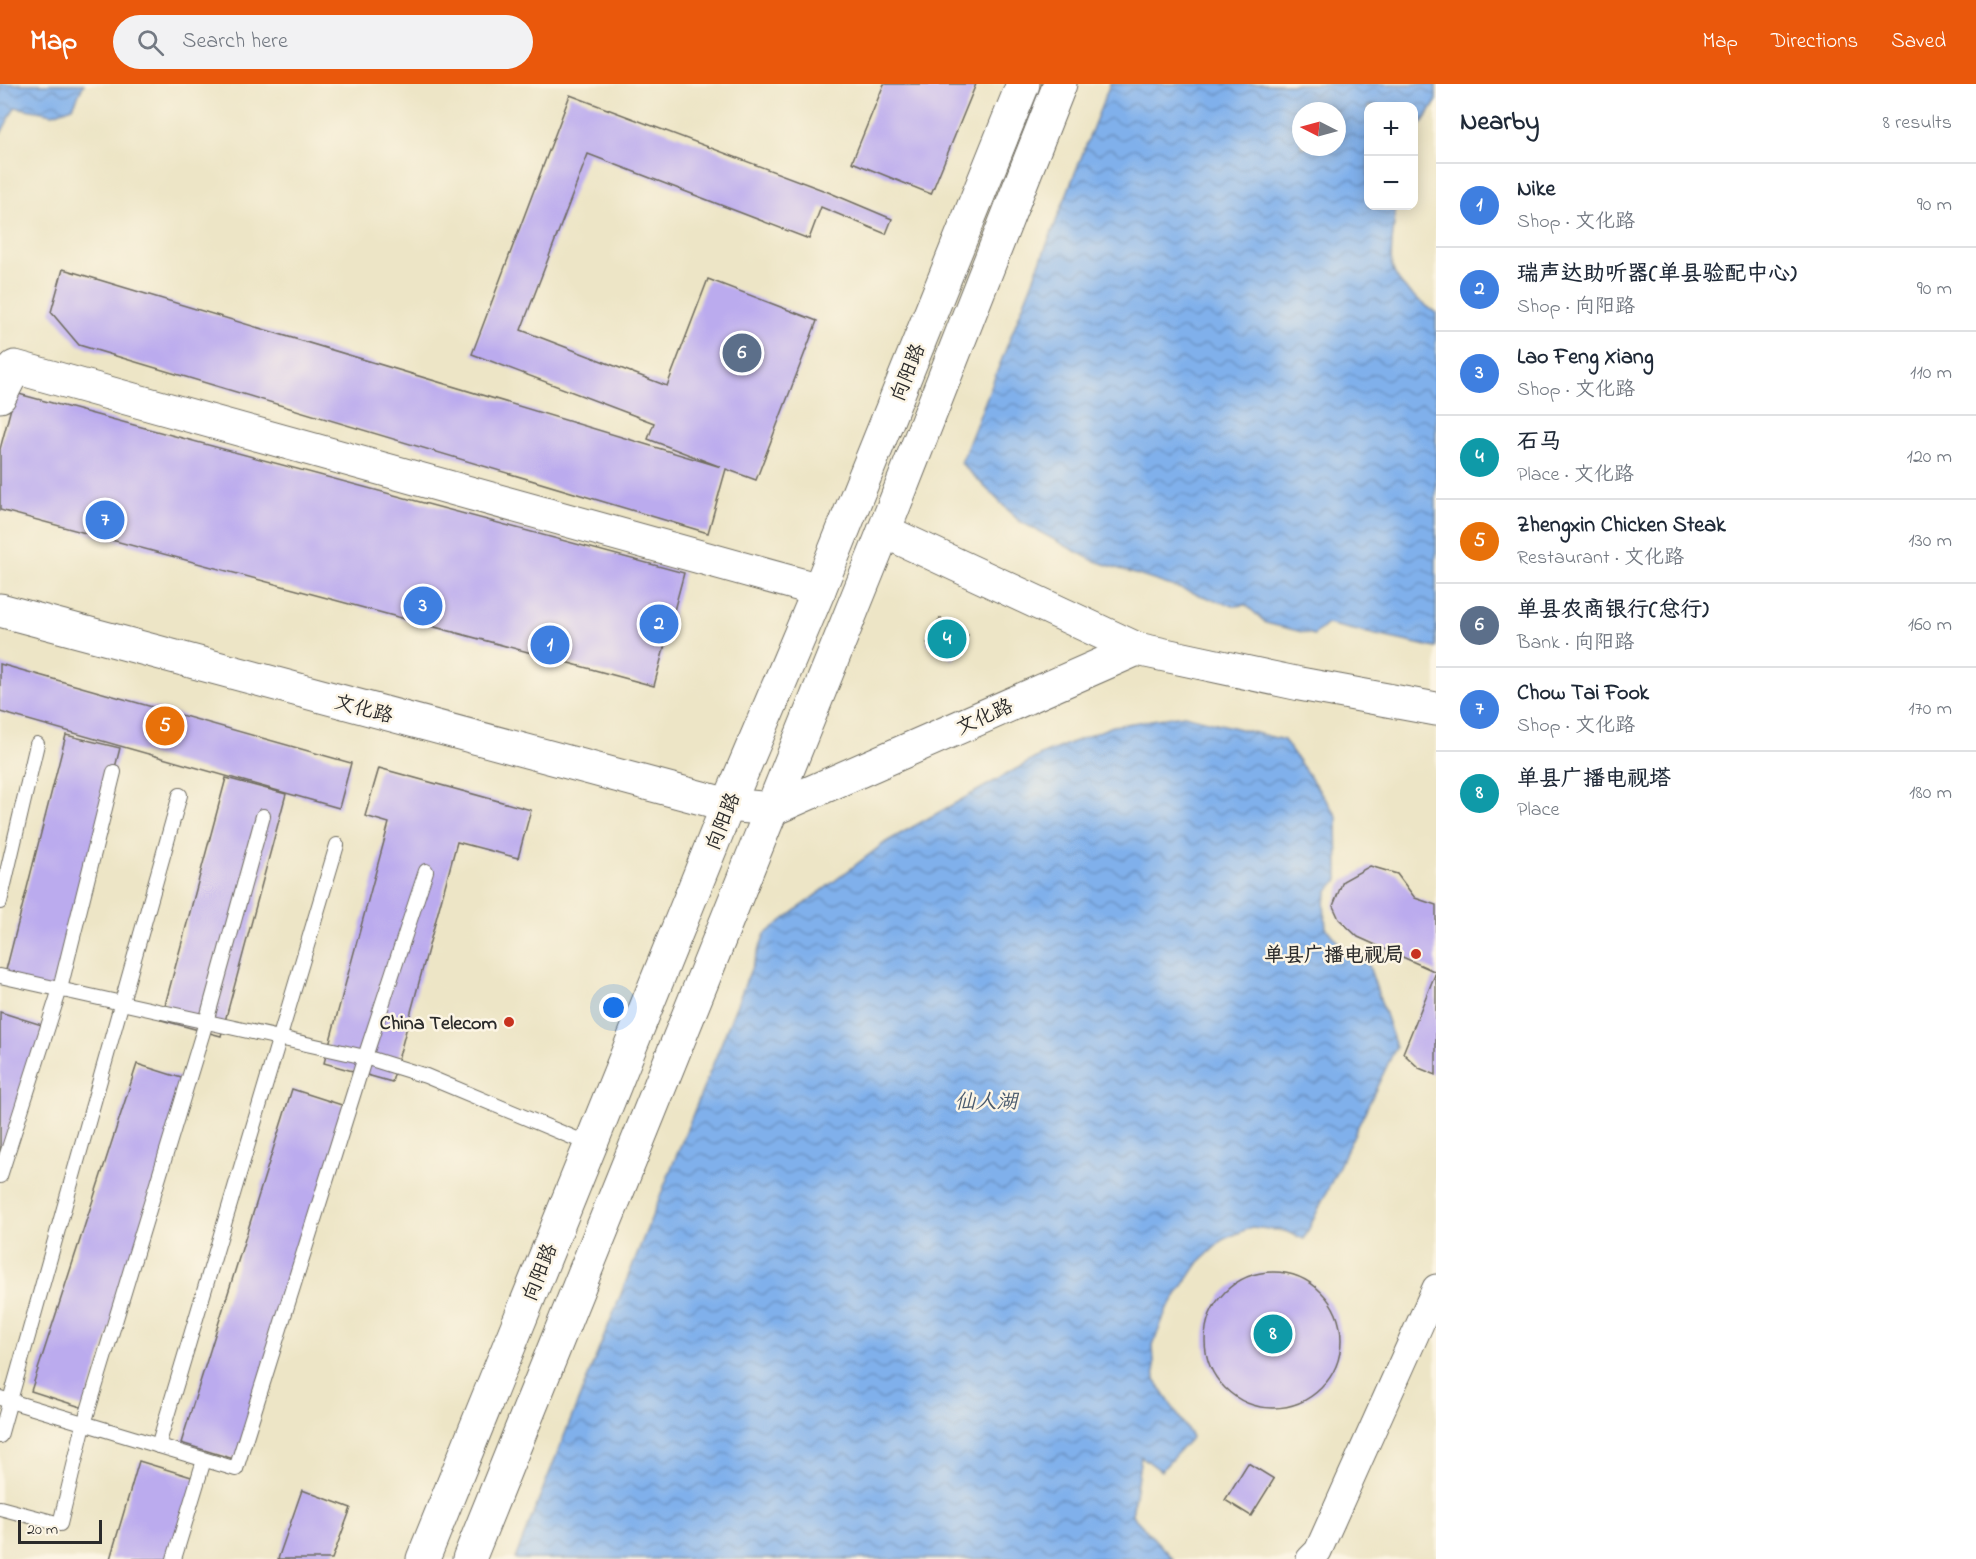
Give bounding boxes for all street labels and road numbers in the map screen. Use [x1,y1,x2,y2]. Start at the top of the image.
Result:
street label: 向阳路 [885,339,934,406]
street label: 文化路 [331,689,397,732]
street label: 文化路 [952,692,1019,744]
street label: 向阳路 [700,788,749,855]
street label: 向阳路 [517,1239,566,1306]

